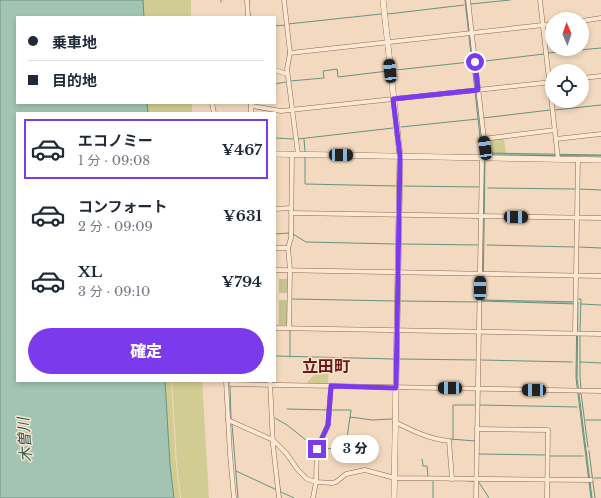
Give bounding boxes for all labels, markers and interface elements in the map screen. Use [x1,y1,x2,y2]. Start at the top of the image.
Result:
north arrow [545,12,589,56]
map controls [545,12,589,108]
text: 乗車地 [52,33,97,52]
route start [466,53,484,71]
car [383,58,397,84]
button: locate [545,64,589,108]
text: 目的地 [52,71,97,90]
icon: car [30,131,66,167]
text: エコノミー [78,131,153,150]
car [477,135,493,161]
text: ¥467 [221,140,262,159]
car [329,149,353,161]
text: 1 分 · 09:08 [78,152,150,169]
icon: car [30,197,66,233]
text: コンフォート [78,197,168,216]
text: ¥631 [223,206,262,225]
car [504,211,528,223]
text: 2 分 · 09:09 [78,218,153,235]
text: XL [78,262,102,281]
icon: car [30,263,66,299]
text: ¥794 [221,272,262,291]
car [474,276,486,300]
text: 3 分 · 09:10 [78,283,150,300]
button: 確定 [28,328,264,374]
district label: 立田町 [302,356,350,376]
car [438,382,462,394]
car [522,384,546,396]
water label: 木曽川 [13,415,36,463]
callout: 3 分 [331,435,379,463]
route end [308,440,326,458]
text: 3 分 [343,440,367,457]

